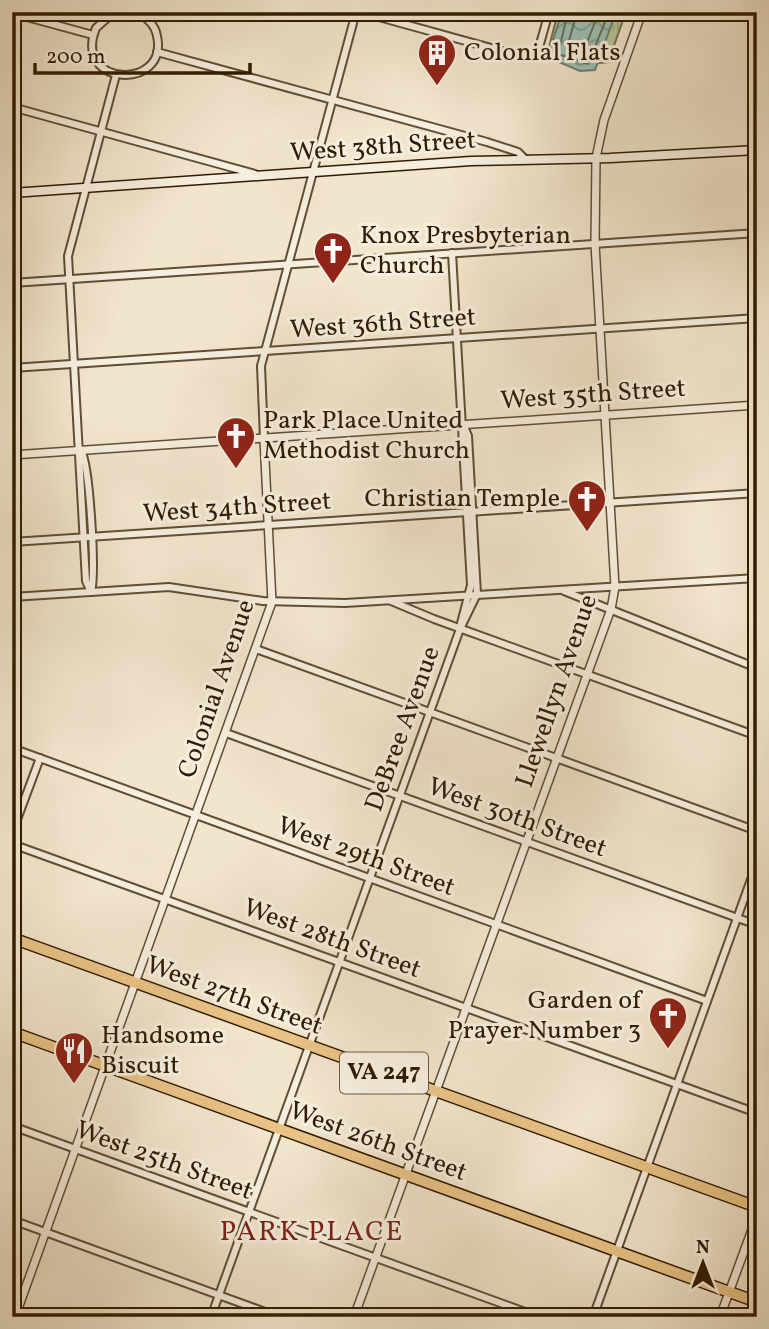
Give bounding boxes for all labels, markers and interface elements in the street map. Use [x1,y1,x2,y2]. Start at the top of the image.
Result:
scale bar [35,32,250,76]
building icon: Colonial Flats [416,32,458,87]
place label: Colonial Flats [464,35,621,71]
text: 200 m [46,43,106,72]
street label: West 38th Street [289,123,477,171]
place label: Knox Presbyterian Church [360,218,571,284]
church icon: Knox Presbyterian Church [312,230,354,285]
street label: West 36th Street [289,300,477,348]
street label: West 35th Street [499,371,687,419]
place label: Park Place United Methodist Church [263,403,470,469]
church icon: Park Place United Methodist Church [215,415,257,470]
church icon: Christian Temple [566,478,608,533]
place label: Christian Temple [364,481,560,517]
street label: West 34th Street [142,483,332,533]
street label: Llewellyn Avenue [507,590,607,792]
street label: Colonial Avenue [170,595,264,783]
street label: DeBree Avenue [356,641,450,817]
street label: West 30th Street [422,769,612,867]
street label: West 29th Street [272,808,460,906]
street label: West 28th Street [238,890,426,988]
street label: West 27th Street [141,947,327,1045]
place label: Garden of Prayer Number 3 [448,983,643,1049]
church icon: Garden of Prayer Number 3 [647,995,689,1050]
place label: Handsome Biscuit [101,1018,224,1084]
restaurant icon: Handsome Biscuit [53,1030,95,1085]
road number: VA 247 [340,1052,428,1093]
street label: West 26th Street [284,1093,472,1191]
street label: West 25th Street [70,1112,258,1210]
district label: PARK PLACE [220,1213,404,1252]
north arrow [668,1228,738,1298]
text: N [696,1235,710,1261]

